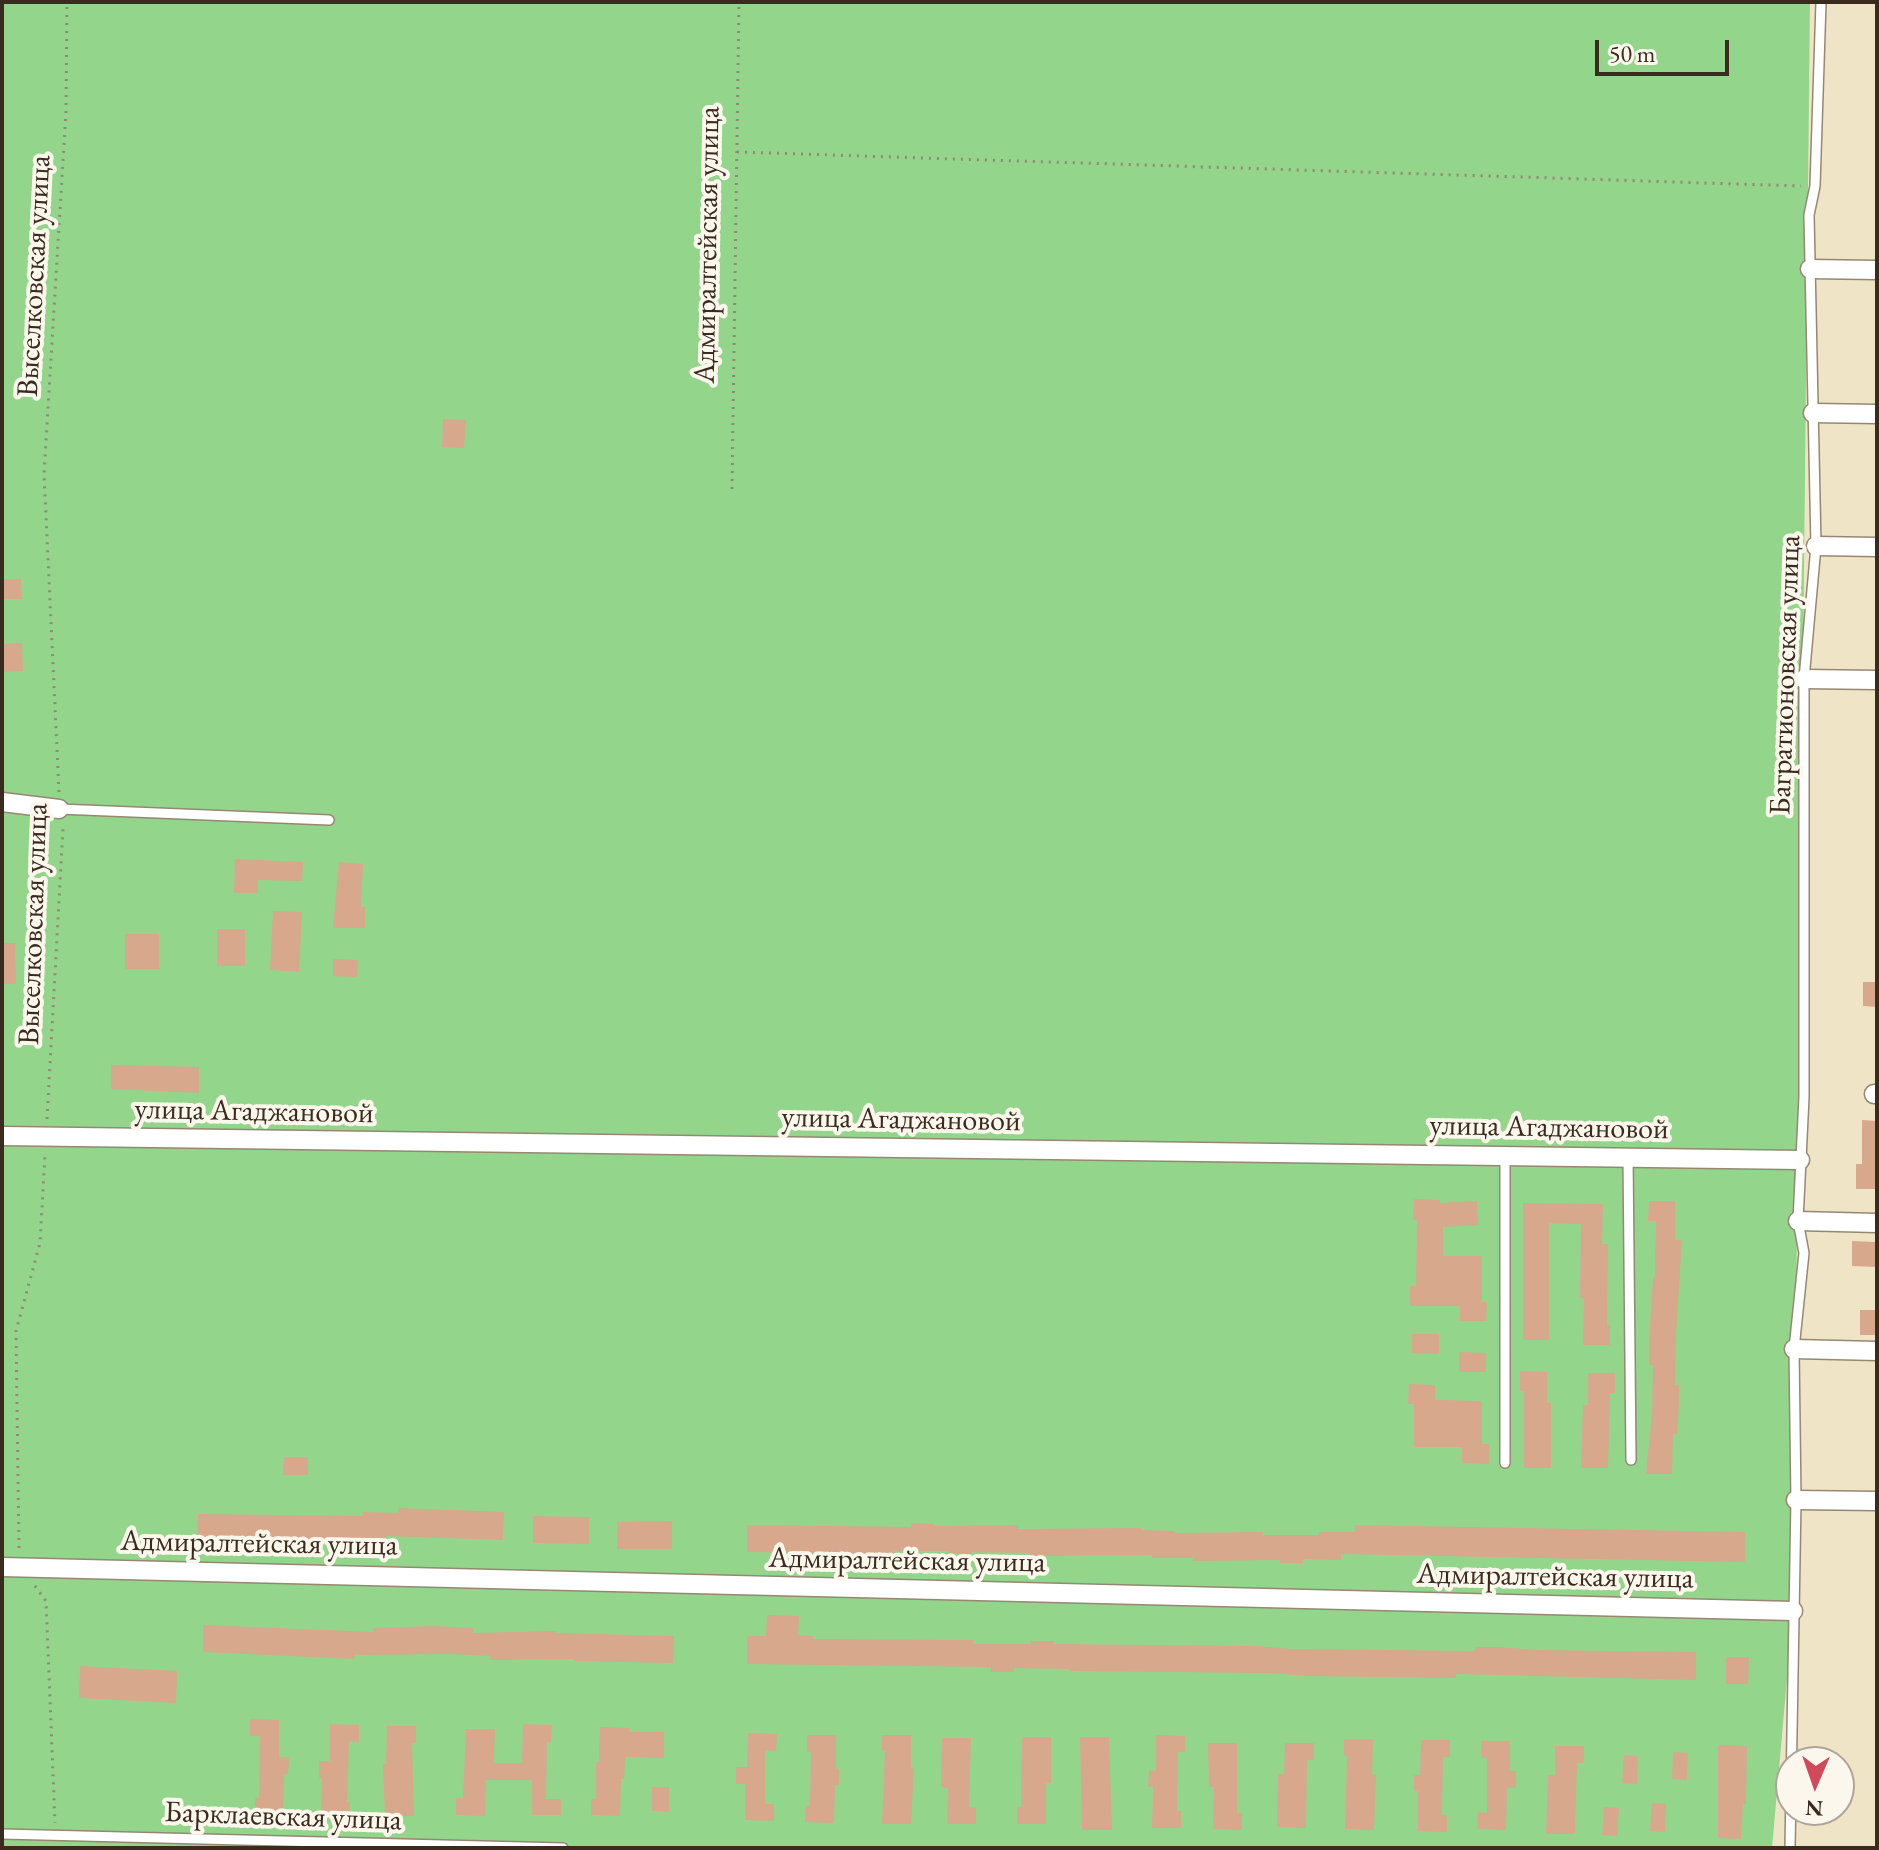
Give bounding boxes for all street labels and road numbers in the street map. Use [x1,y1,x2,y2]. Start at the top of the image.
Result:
street label: Адмиралтейская улица [688,106,728,384]
street label: Выселковская улица [11,154,59,398]
street label: Багратионовская улица [1763,534,1809,816]
street label: Выселковская улица [12,802,56,1046]
street label: улица Агаджановой [134,1092,374,1132]
street label: улица Агаджановой [781,1100,1021,1140]
street label: улица Агаджановой [1429,1108,1669,1148]
street label: Адмиралтейская улица [120,1524,398,1564]
street label: Адмиралтейская улица [768,1541,1046,1581]
street label: Адмиралтейская улица [1416,1557,1694,1597]
street label: Барклаевская улица [164,1795,402,1839]

